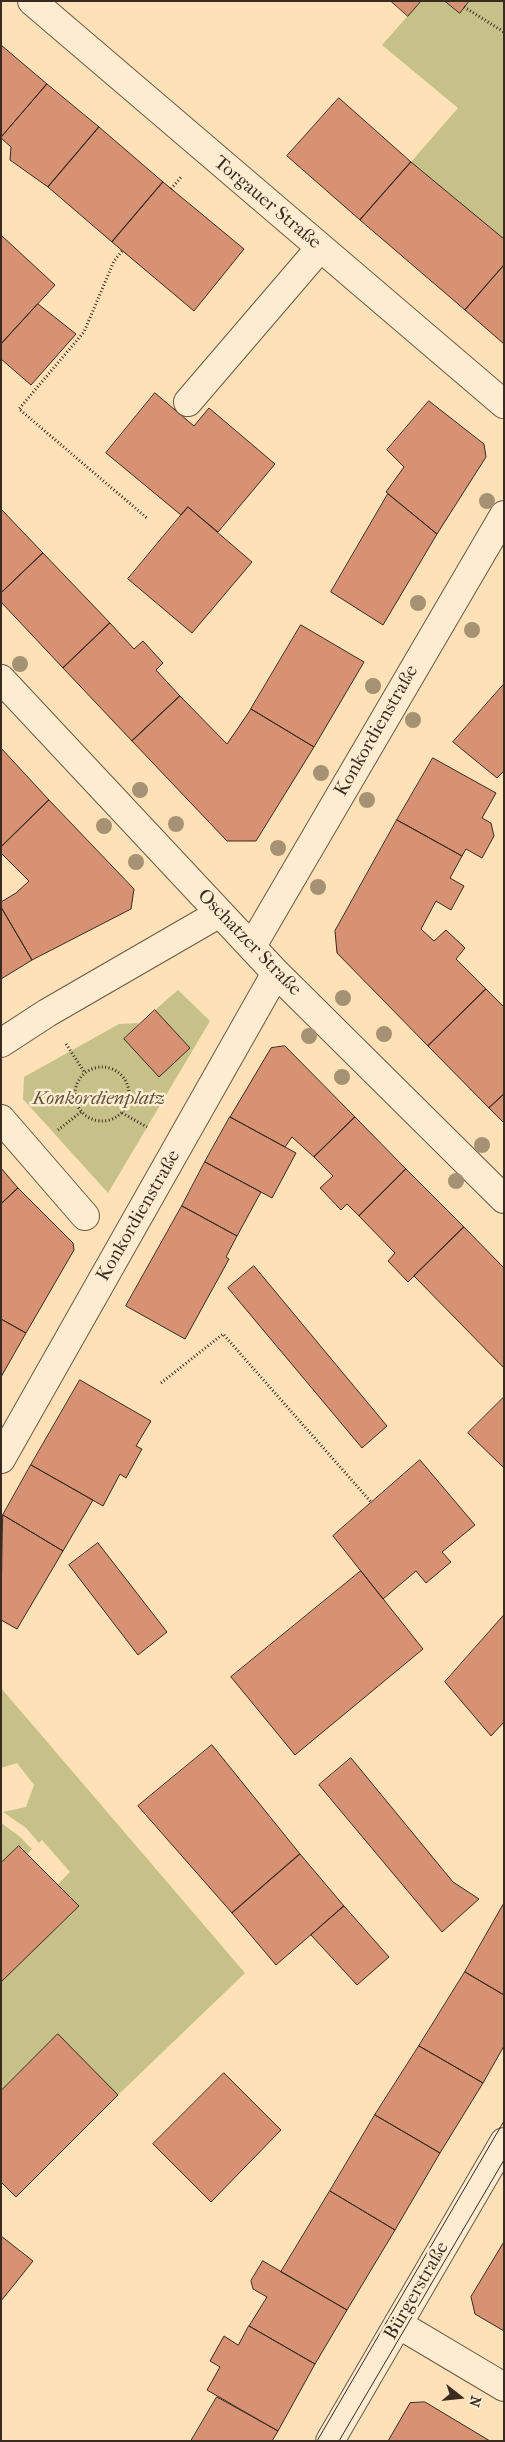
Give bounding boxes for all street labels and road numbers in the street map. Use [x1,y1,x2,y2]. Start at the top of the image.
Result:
street label: Torgauer Straße [209,152,325,254]
street label: Konkordienstraße [330,661,424,801]
street label: Oschatzer Straße [192,885,306,1001]
street label: Konkordienstraße [92,1146,186,1286]
street label: Bürgerstraße [380,2238,454,2344]

